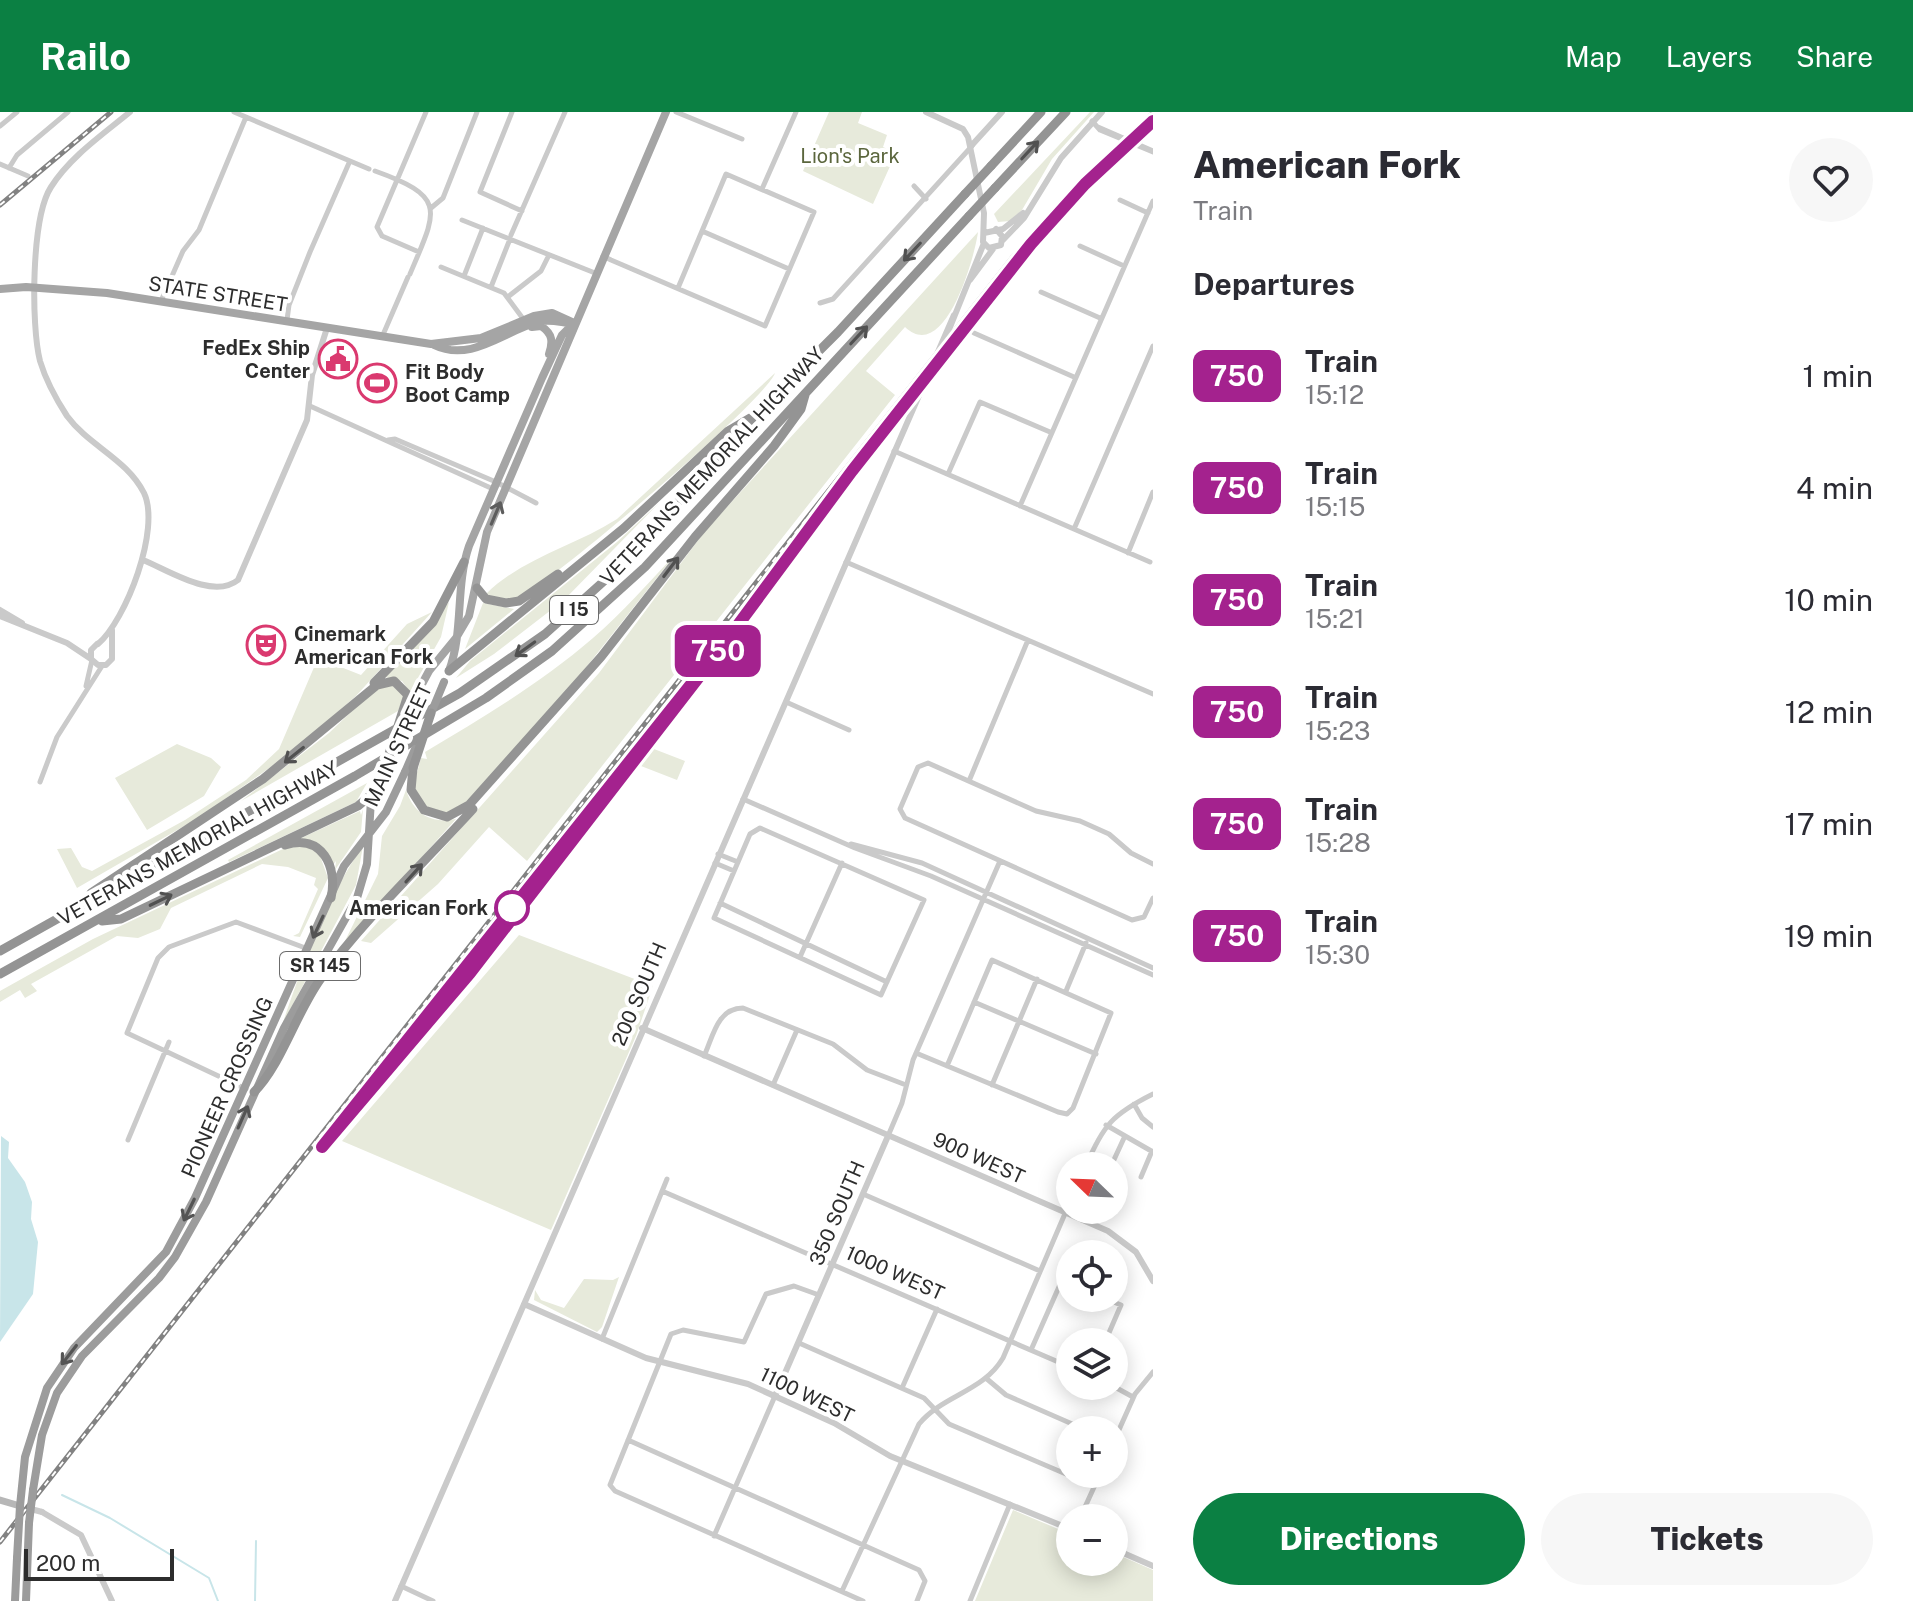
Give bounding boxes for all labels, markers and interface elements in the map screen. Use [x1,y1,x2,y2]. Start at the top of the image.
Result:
text: Railo [40,34,131,79]
text: Map [1565,40,1622,73]
text: Layers [1666,40,1752,73]
text: Share [1796,40,1873,73]
button: heart [1789,138,1873,222]
one-way arrow [1021,140,1040,160]
text: American Fork [1193,142,1461,187]
park label: Lion's Park [800,144,900,168]
text: Train [1193,195,1253,226]
one-way arrow [903,241,921,261]
text: Departures [1193,266,1355,302]
street label: STATE STREET [147,271,289,317]
one-way arrow [850,325,868,345]
place label: FedEx Ship Center [202,336,310,383]
public building icon: FedEx Ship Center [317,338,359,380]
street label: VETERANS MEMORIAL HIGHWAY [595,342,829,590]
text: Train [1305,343,1378,379]
text: 1 min [1803,358,1873,394]
text: 750 [1210,359,1264,392]
place label: Fit Body Boot Camp [405,360,510,407]
sports icon: Fit Body Boot Camp [356,362,398,404]
text: 15:12 [1305,379,1364,410]
text: Train [1305,455,1378,491]
text: 4 min [1796,470,1873,506]
text: 750 [1210,471,1264,504]
text: 15:15 [1305,491,1365,522]
one-way arrow [489,501,504,526]
one-way arrow [663,557,680,579]
text: Train [1305,567,1378,603]
text: 10 min [1784,582,1873,618]
text: 750 [1210,583,1264,616]
road number: I 15 [550,596,598,624]
text: 15:21 [1305,603,1365,634]
place label: Cinemark American Fork [294,622,434,669]
theatre icon: Cinemark American Fork [245,624,287,666]
line badge: 750 [672,625,764,677]
text: 750 [691,634,745,667]
one-way arrow [515,640,536,657]
street label: MAIN STREET [359,679,437,810]
text: Train [1305,679,1378,715]
text: 12 min [1785,694,1873,730]
text: 750 [1210,695,1264,728]
text: 15:23 [1305,715,1371,746]
one-way arrow [284,746,305,764]
street label: VETERANS MEMORIAL HIGHWAY [54,756,342,930]
text: Train [1305,791,1378,827]
text: 17 min [1785,806,1873,842]
text: 750 [1210,807,1264,840]
text: 15:28 [1305,827,1371,858]
one-way arrow [405,863,423,883]
marker: American Fork [495,891,529,925]
one-way arrow [149,892,173,907]
place label: American Fork [349,896,488,920]
text: Train [1305,903,1378,939]
one-way arrow [310,914,325,938]
text: 19 min [1784,918,1873,954]
text: 750 [1210,919,1264,952]
street label: 200 SOUTH [606,939,672,1049]
text: 15:30 [1305,939,1370,970]
road number: SR 145 [280,952,360,980]
street label: PIONEER CROSSING [176,993,278,1181]
one-way arrow [236,1105,251,1129]
street label: 900 WEST [930,1127,1029,1189]
north arrow [1056,1152,1128,1224]
map controls [1056,1152,1128,1576]
street label: 350 SOUTH [804,1157,870,1269]
one-way arrow [180,1198,195,1221]
button: locate [1056,1240,1128,1312]
street label: 1000 WEST [842,1241,948,1305]
button: layers [1056,1328,1128,1400]
one-way arrow [60,1344,78,1365]
street label: 1100 WEST [756,1362,858,1428]
button: + [1056,1416,1128,1488]
button: Directions [1193,1493,1525,1585]
button: Tickets [1541,1493,1873,1585]
button: − [1056,1504,1128,1576]
scale bar [24,1545,174,1581]
text: 200 m [36,1550,100,1576]

